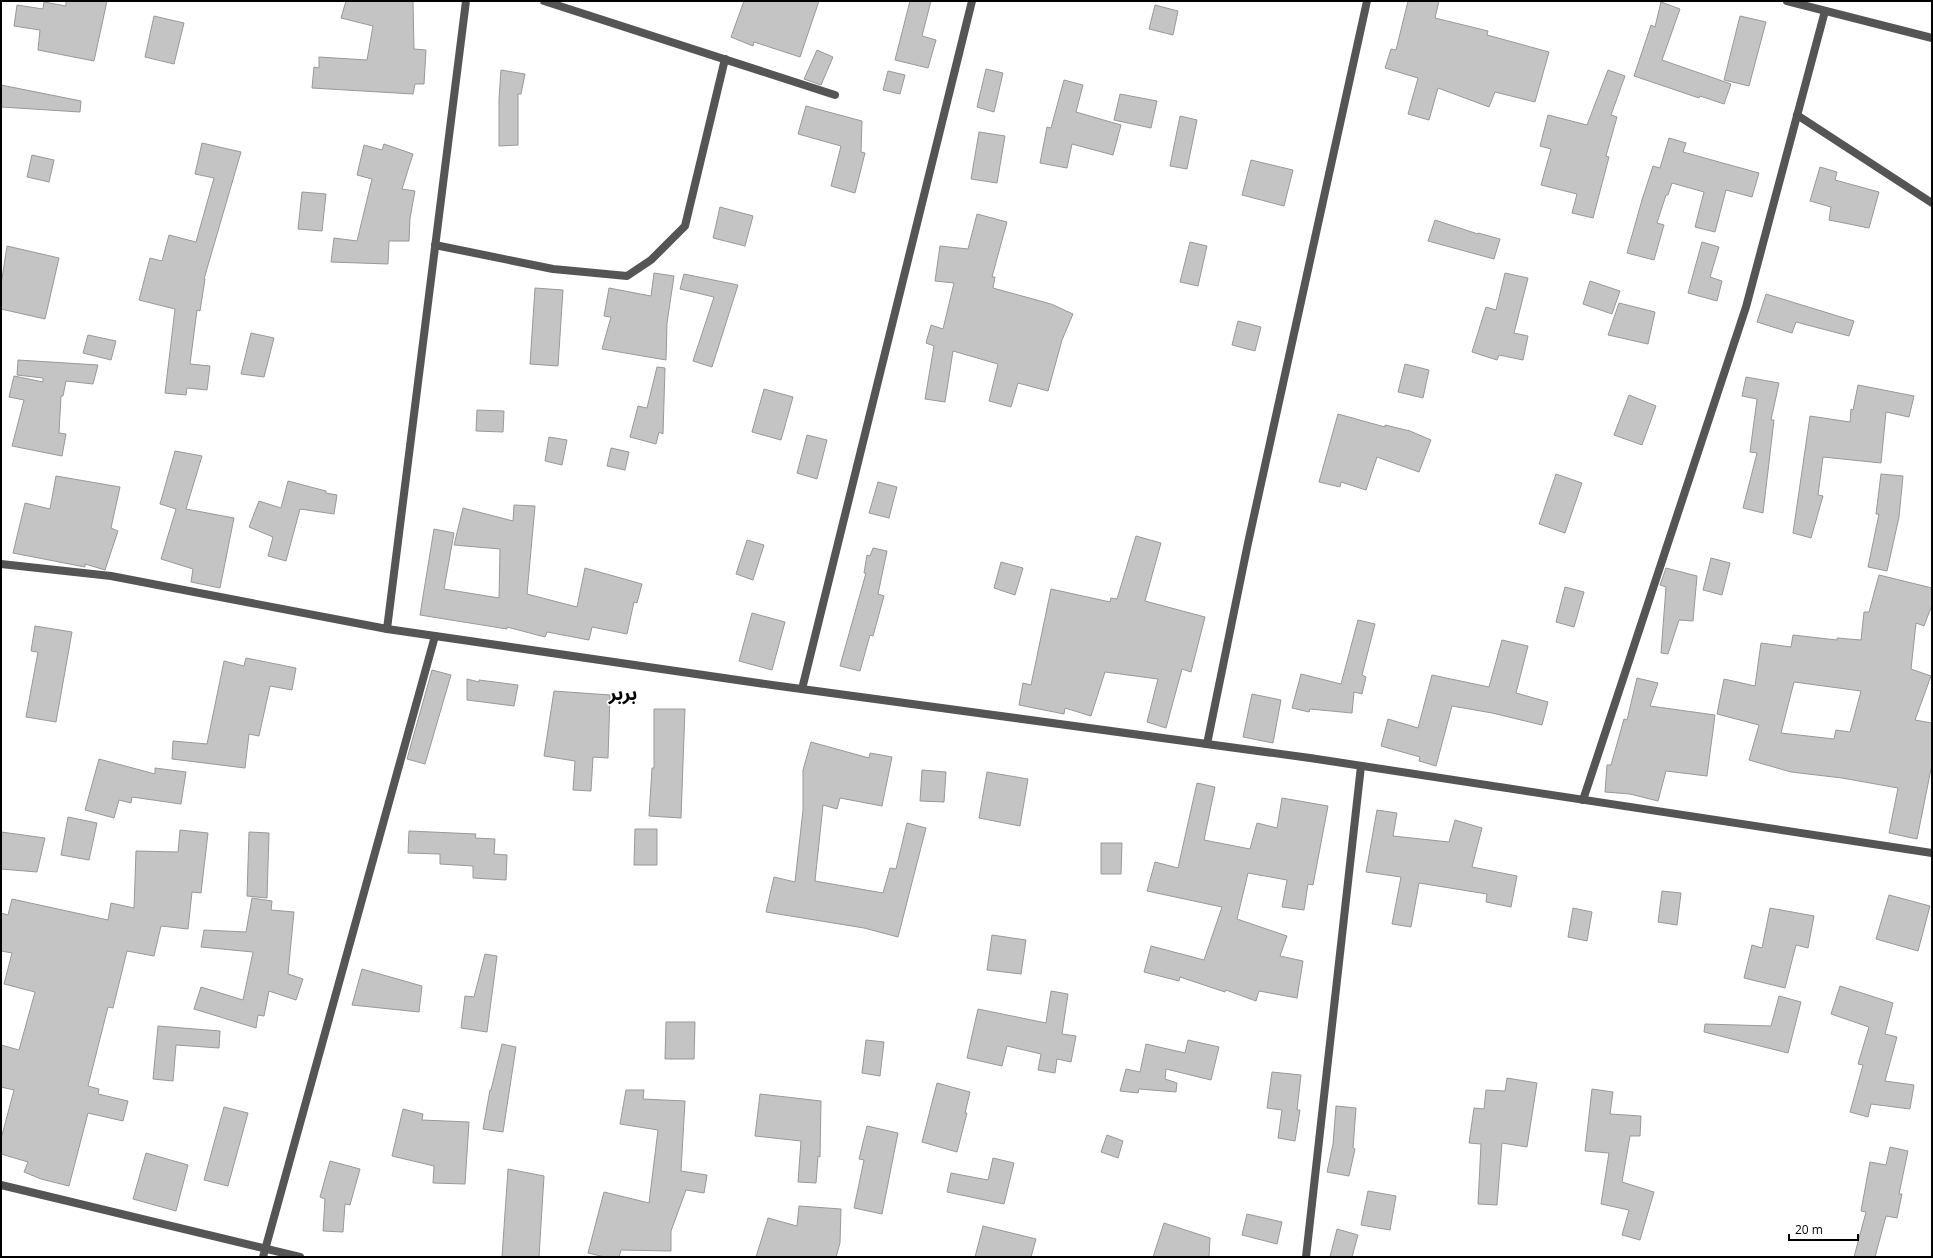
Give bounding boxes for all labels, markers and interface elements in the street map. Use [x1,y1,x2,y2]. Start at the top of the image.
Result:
district label: بربر [608,680,637,706]
scale bar [1789,1216,1858,1242]
text: 20 m [1795,1221,1823,1238]

